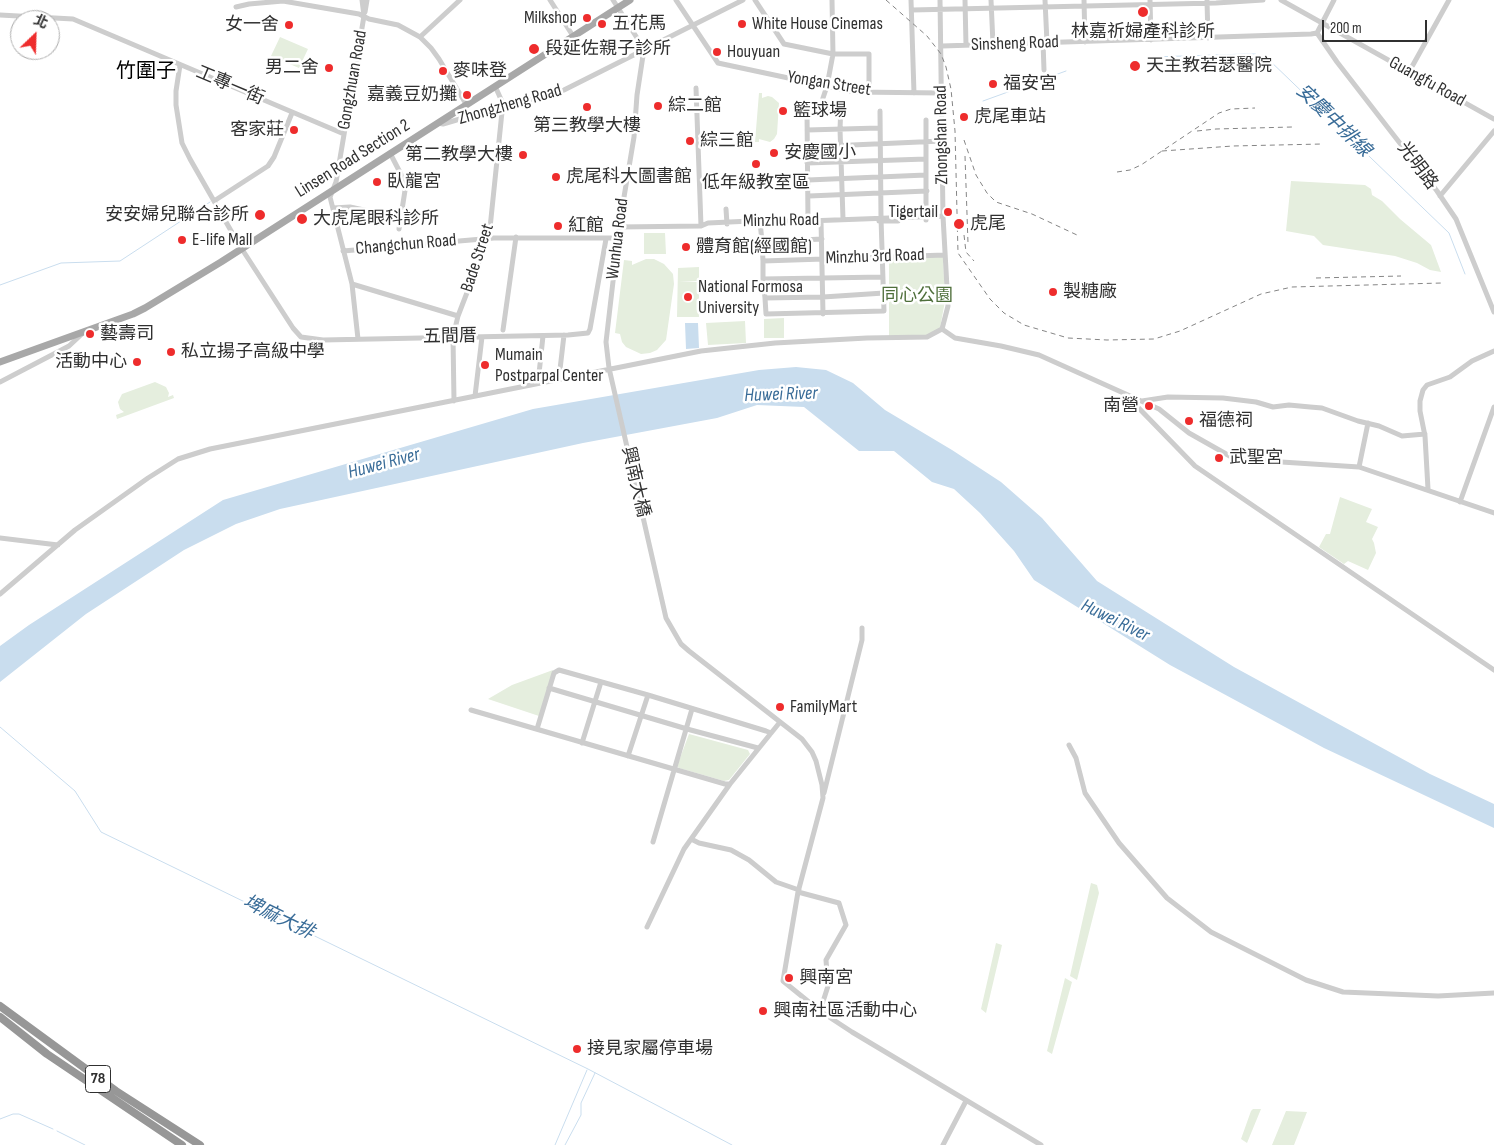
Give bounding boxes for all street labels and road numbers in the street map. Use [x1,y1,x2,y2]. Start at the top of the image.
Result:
street label: Gongzhuan Road [334,29,372,131]
street label: Sinsheng Road [971,32,1059,56]
street label: Guangfu Road [1385,52,1469,112]
street label: 工專一街 [193,62,267,110]
street label: Yongan Street [786,67,872,101]
street label: Zhongzheng Road [456,80,564,130]
street label: Zhongshan Road [930,85,954,185]
street label: Linsen Road Section 2 [292,115,414,203]
street label: 光明路 [1392,138,1442,194]
street label: Wunhua Road [602,197,634,281]
street label: Minzhu Road [743,210,819,232]
street label: Bade Street [457,221,499,295]
street label: Changchun Road [355,230,457,260]
street label: Minzhu 3rd Road [825,244,925,270]
street label: 五間厝 [423,326,477,348]
street label: 興南大橋 [616,444,654,520]
road number: 78 [86,1066,110,1092]

